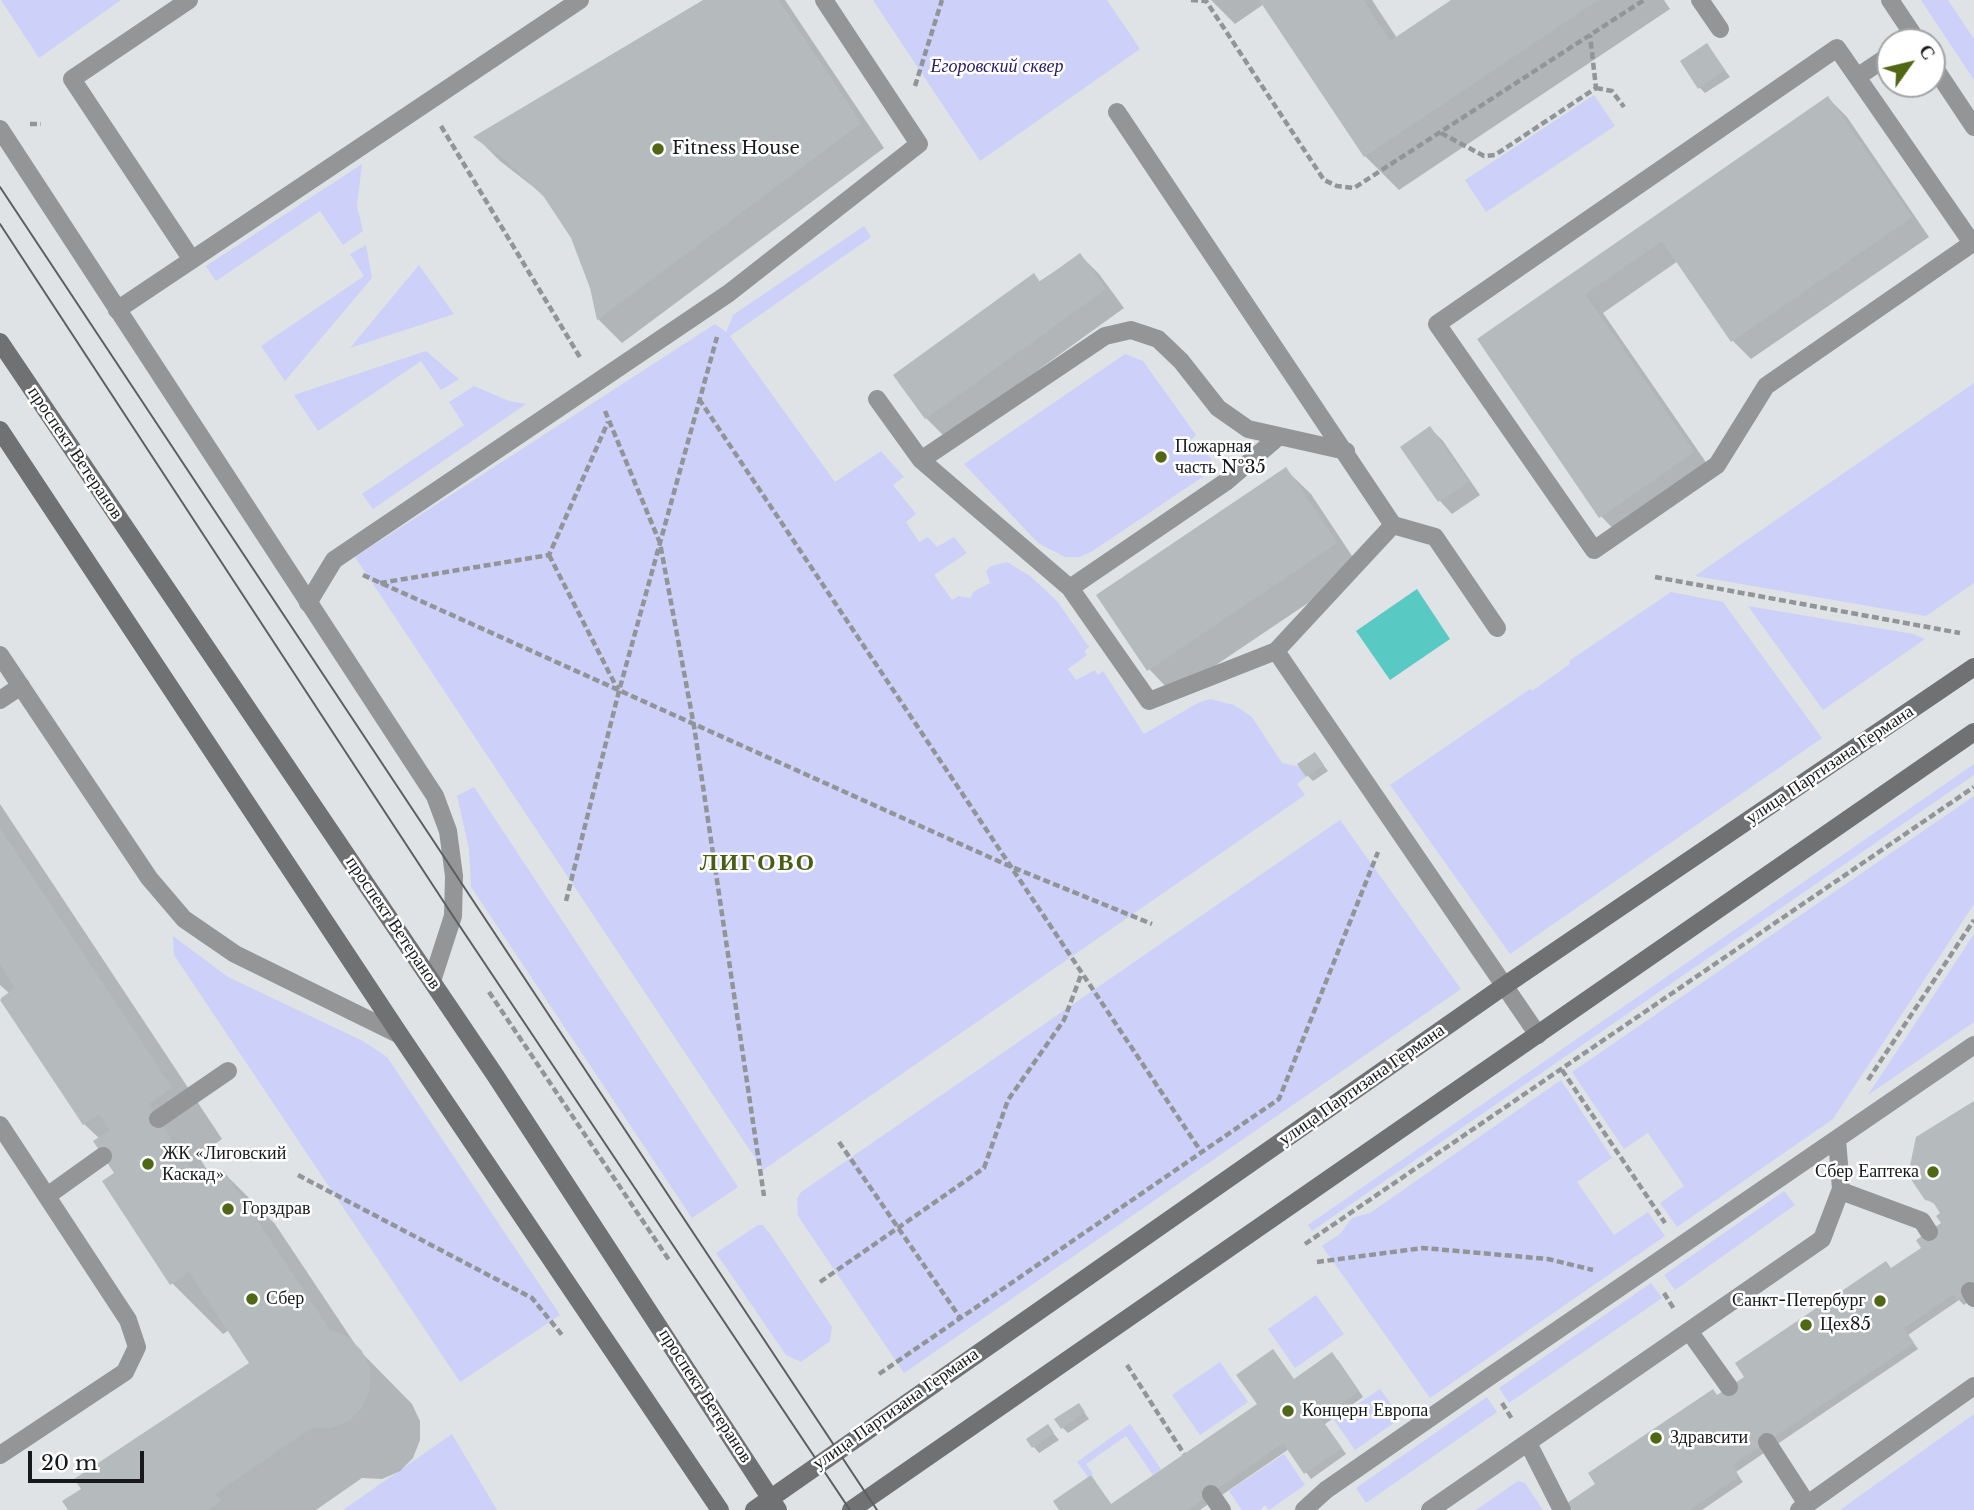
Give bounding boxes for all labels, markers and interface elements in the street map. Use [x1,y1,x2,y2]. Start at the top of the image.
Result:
north arrow [1876,28,1946,98]
text: С [1914,40,1941,64]
park label: Егоровский сквер [930,56,1064,78]
place label: Fitness House [672,138,800,160]
marker: Fitness House [650,141,666,157]
street label: проспект Ветеранов [23,383,127,523]
place label: Пожарная часть №35 [1175,436,1266,478]
marker: Пожарная часть №35 [1153,449,1169,465]
street label: улица Партизана Германа [1742,701,1918,829]
district label: ЛИГОВО [700,849,816,877]
street label: проспект Ветеранов [341,853,445,993]
street label: улица Партизана Германа [1275,1020,1449,1150]
place label: ЖК «Лиговский Каскад» [162,1143,286,1186]
marker: ЖК «Лиговский Каскад» [140,1156,156,1172]
place label: Сбер Еаптека [1815,1161,1919,1183]
marker: Сбер Еаптека [1925,1164,1941,1180]
place label: Горздрав [242,1198,310,1220]
marker: Горздрав [220,1201,236,1217]
place label: Сбер [266,1288,304,1310]
place label: Санкт-Петербург [1732,1290,1866,1312]
marker: Сбер [244,1291,260,1307]
marker: Санкт-Петербург [1872,1293,1888,1309]
place label: Цех85 [1820,1314,1871,1336]
marker: Цех85 [1798,1317,1814,1333]
street label: проспект Ветеранов [654,1325,756,1467]
street label: улица Партизана Германа [809,1344,983,1474]
place label: Концерн Европа [1302,1400,1428,1422]
marker: Концерн Европа [1280,1403,1296,1419]
place label: Здравсити [1670,1427,1748,1449]
marker: Здравсити [1648,1430,1664,1446]
scale bar [32,1436,147,1480]
text: 20 m [41,1450,98,1476]

